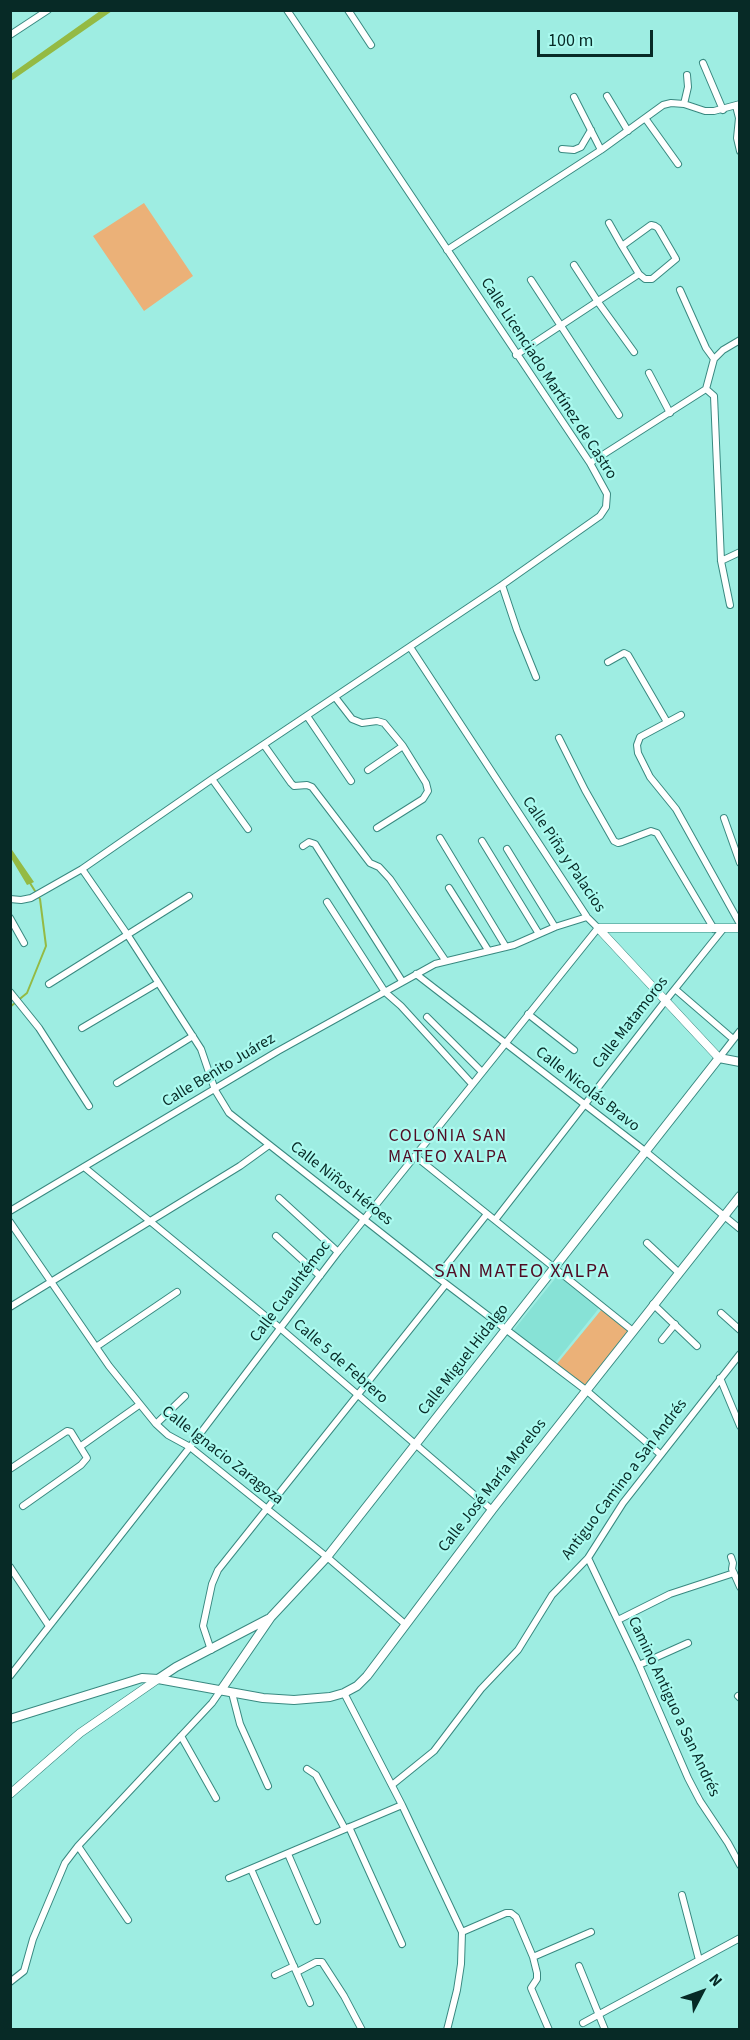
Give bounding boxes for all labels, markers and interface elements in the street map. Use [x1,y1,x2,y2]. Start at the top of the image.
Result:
scale bar [540,18,656,56]
text: 100 m [548,28,593,53]
street label: Calle Licenciado Martínez de Castro [476,275,620,483]
street label: Calle Piña y Palacios [517,794,609,916]
street label: Calle Matamoros [589,973,673,1073]
street label: Calle Benito Juárez [159,1030,279,1112]
street label: Calle Nicolás Bravo [531,1043,643,1137]
district label: COLONIA SAN MATEO XALPA [388,1126,508,1168]
street label: Calle Niños Héroes [286,1138,396,1230]
street label: Calle Cuauhtémoc [247,1238,335,1346]
district label: SAN MATEO XALPA [434,1261,610,1285]
street label: Calle Miguel Hidalgo [415,1301,513,1419]
street label: Calle 5 de Febrero [289,1316,391,1408]
street label: Antiguo Camino a San Andrés [558,1396,692,1564]
street label: Calle Ignacio Zaragoza [157,1402,287,1510]
street label: Calle José María Morelos [435,1415,551,1557]
street label: Camino Antiguo a San Andrés [623,1614,723,1800]
north arrow [672,1962,732,2022]
text: N [704,1969,727,1991]

